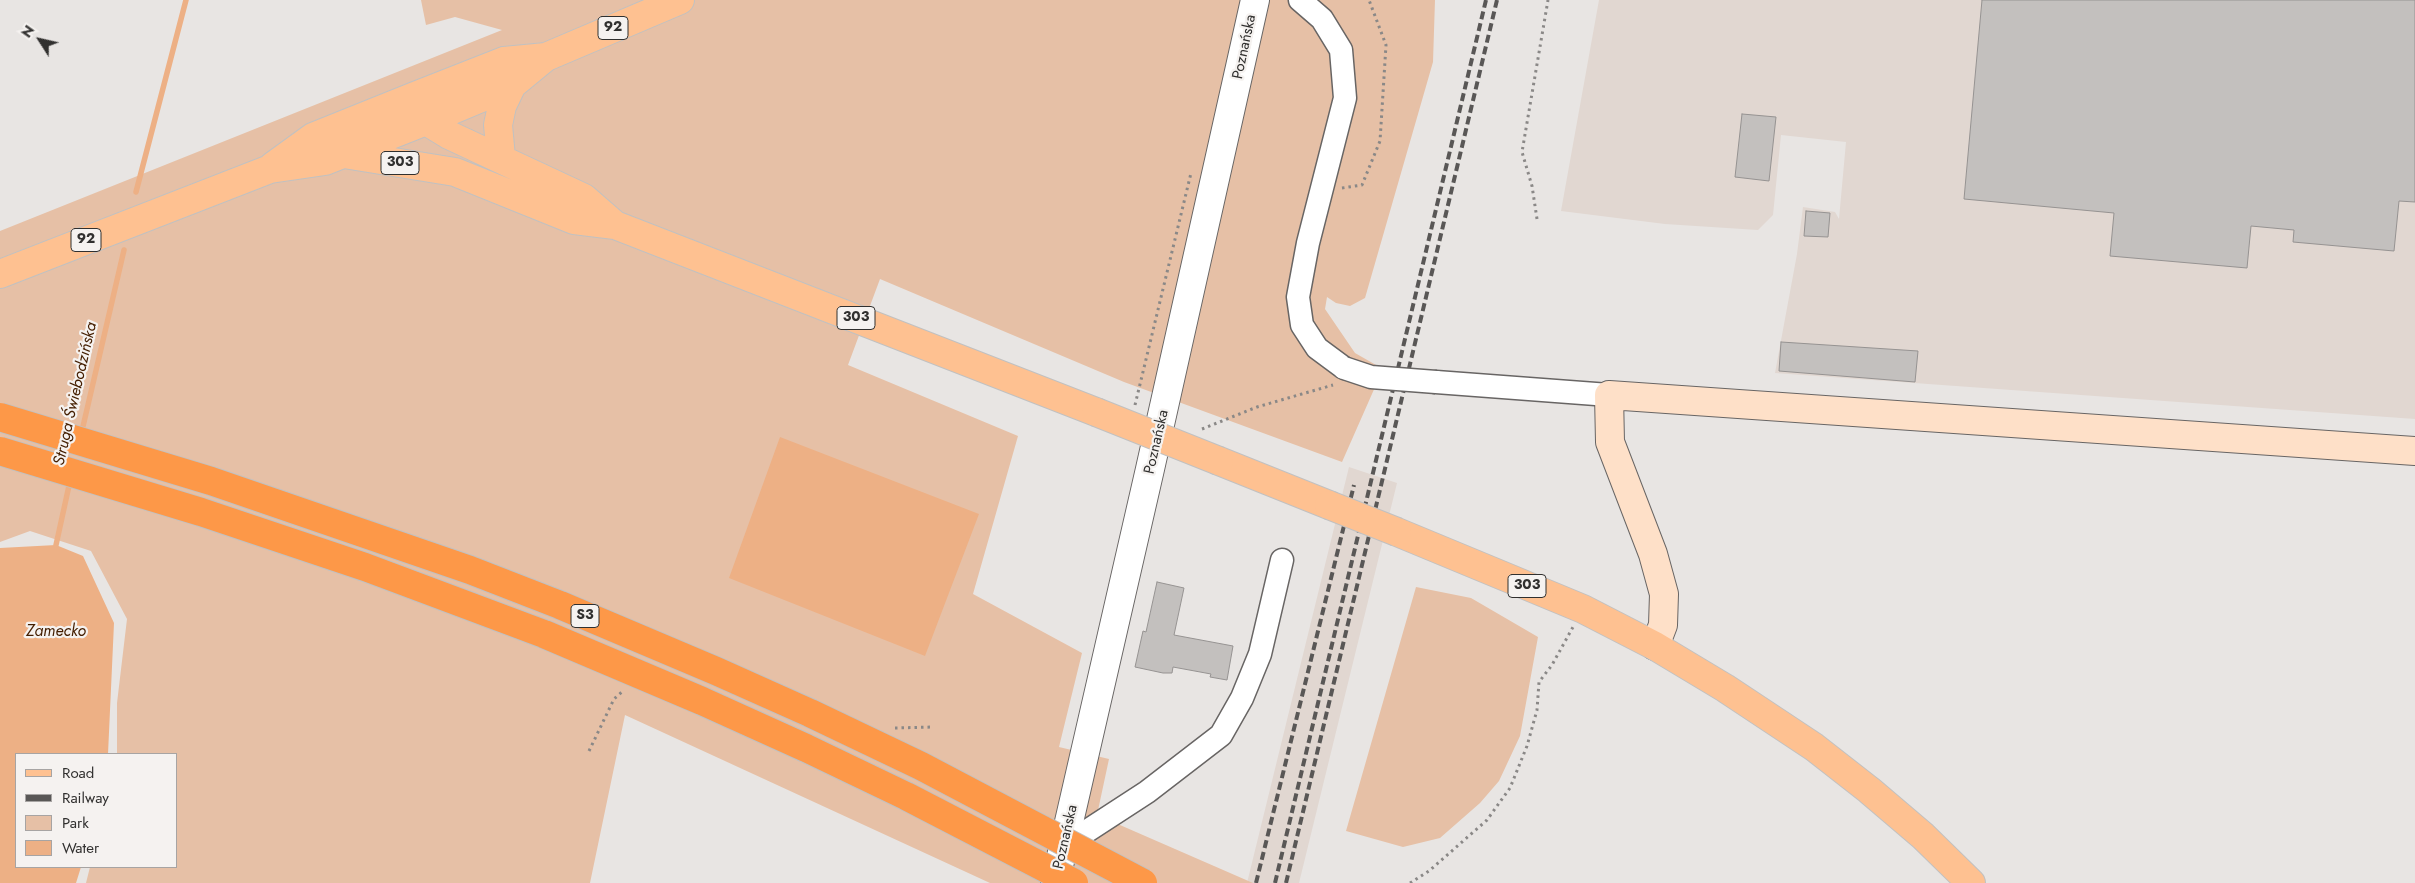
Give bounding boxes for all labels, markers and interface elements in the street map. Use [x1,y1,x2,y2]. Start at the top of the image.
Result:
street label: Poznańska [1229,13,1261,81]
north arrow [15,15,65,65]
road number: 92 [598,16,628,40]
text: N [16,21,39,42]
road number: 303 [381,152,419,174]
road number: 92 [71,228,101,252]
road number: 303 [837,306,875,330]
water label: Struga Świebodzińska [50,320,102,468]
street label: Poznańska [1141,408,1173,476]
road number: 303 [1508,574,1546,598]
road number: S3 [571,604,599,628]
water label: Zamecko [26,622,86,642]
legend [15,753,178,868]
text: Road [62,762,94,784]
text: Railway [62,787,109,809]
street label: Poznańska [1050,803,1082,871]
text: Park [62,812,89,834]
text: Water [62,837,99,859]

